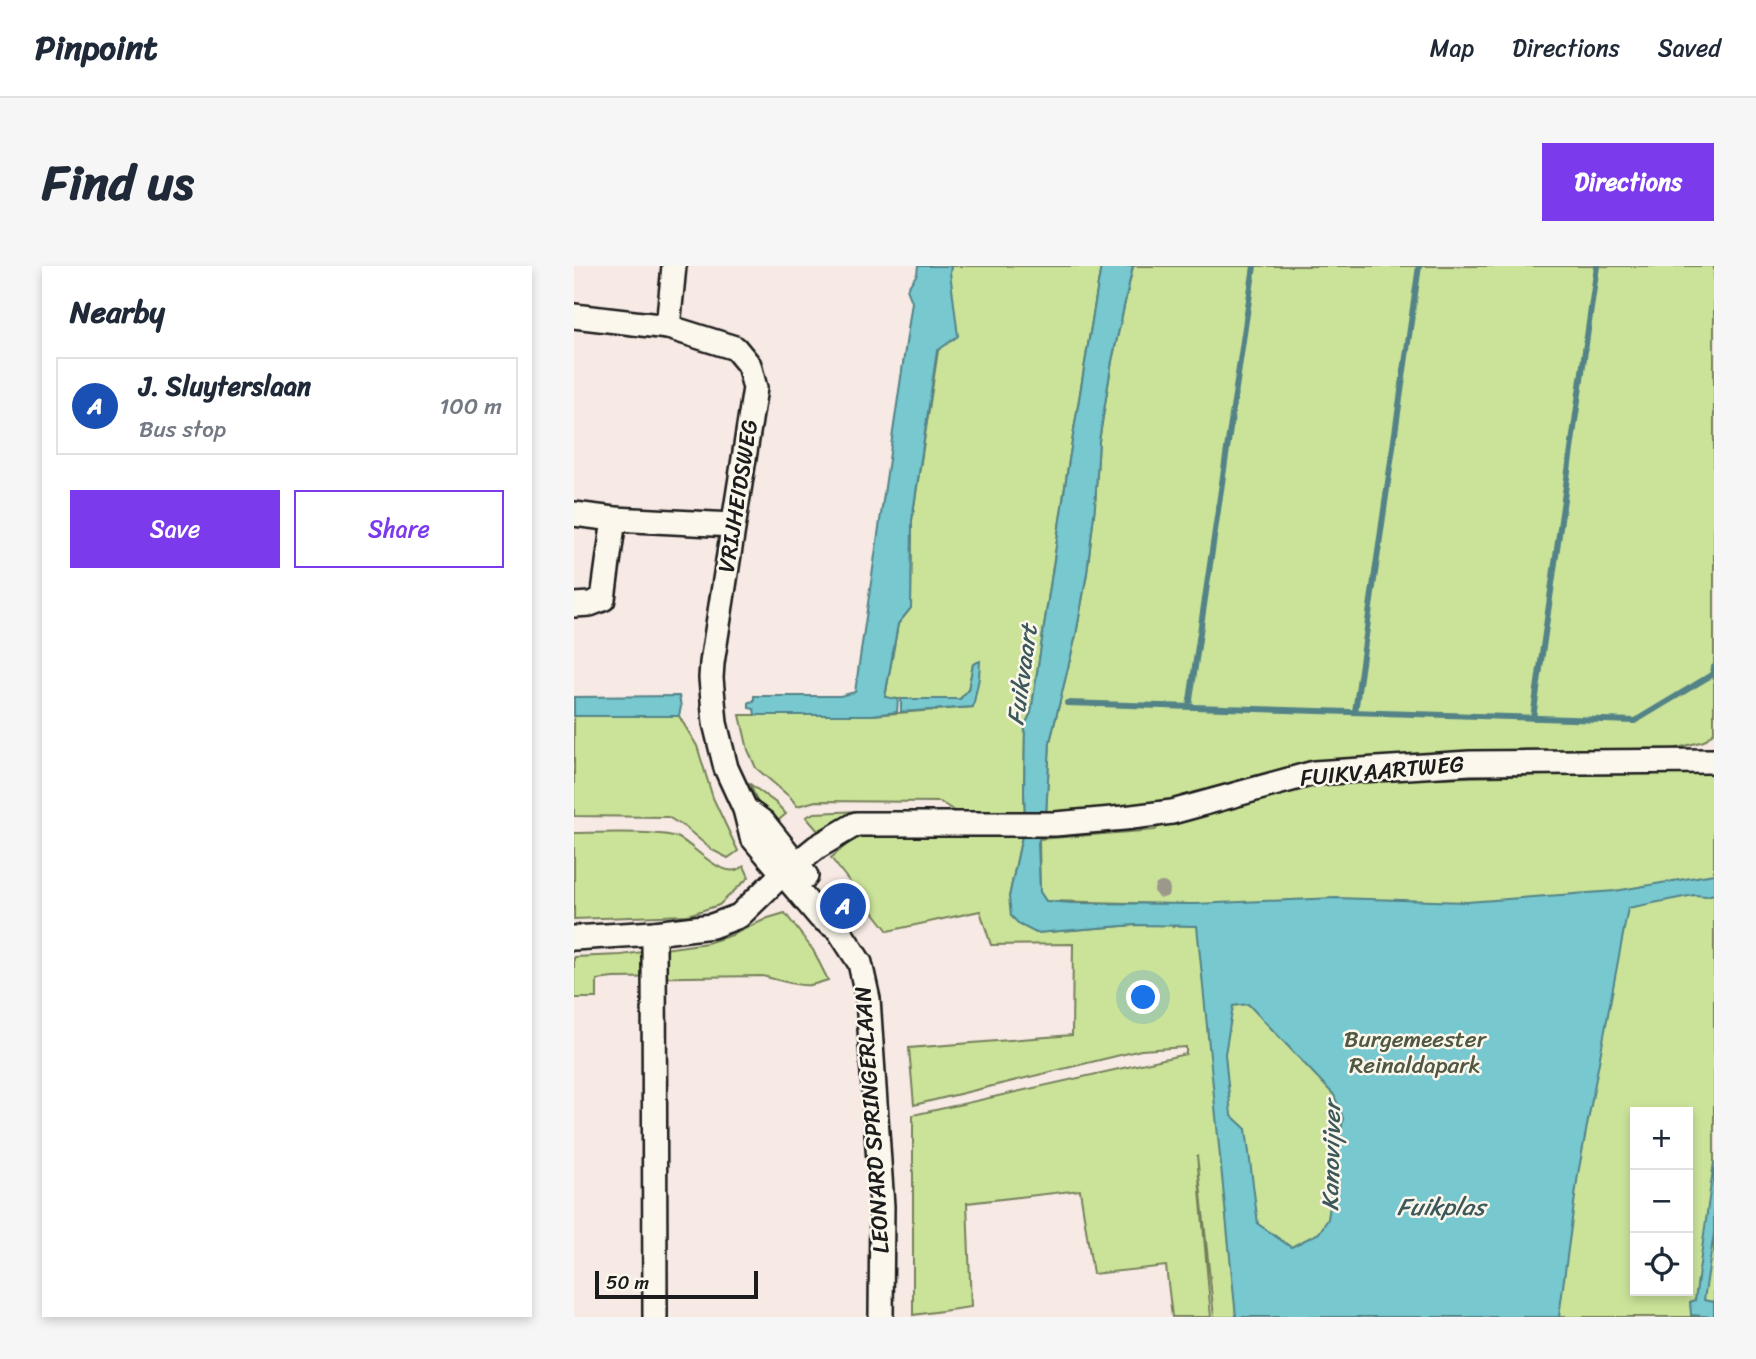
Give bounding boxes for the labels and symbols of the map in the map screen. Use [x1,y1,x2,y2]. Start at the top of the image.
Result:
street label: VRIJHEIDSWEG [706,416,770,576]
water label: Fuikvaart [994,620,1050,728]
street label: FUIKVAARTWEG [1298,743,1466,799]
pin: A [820,880,866,932]
your location [1126,980,1160,1014]
street label: LEONARD SPRINGERLAAN [842,985,902,1255]
park label: Burgemeester Reinaldapark [1344,1019,1488,1086]
water label: Kanovijver [1309,1097,1353,1211]
water label: Fuikplas [1397,1186,1488,1228]
scale bar [595,1268,758,1300]

